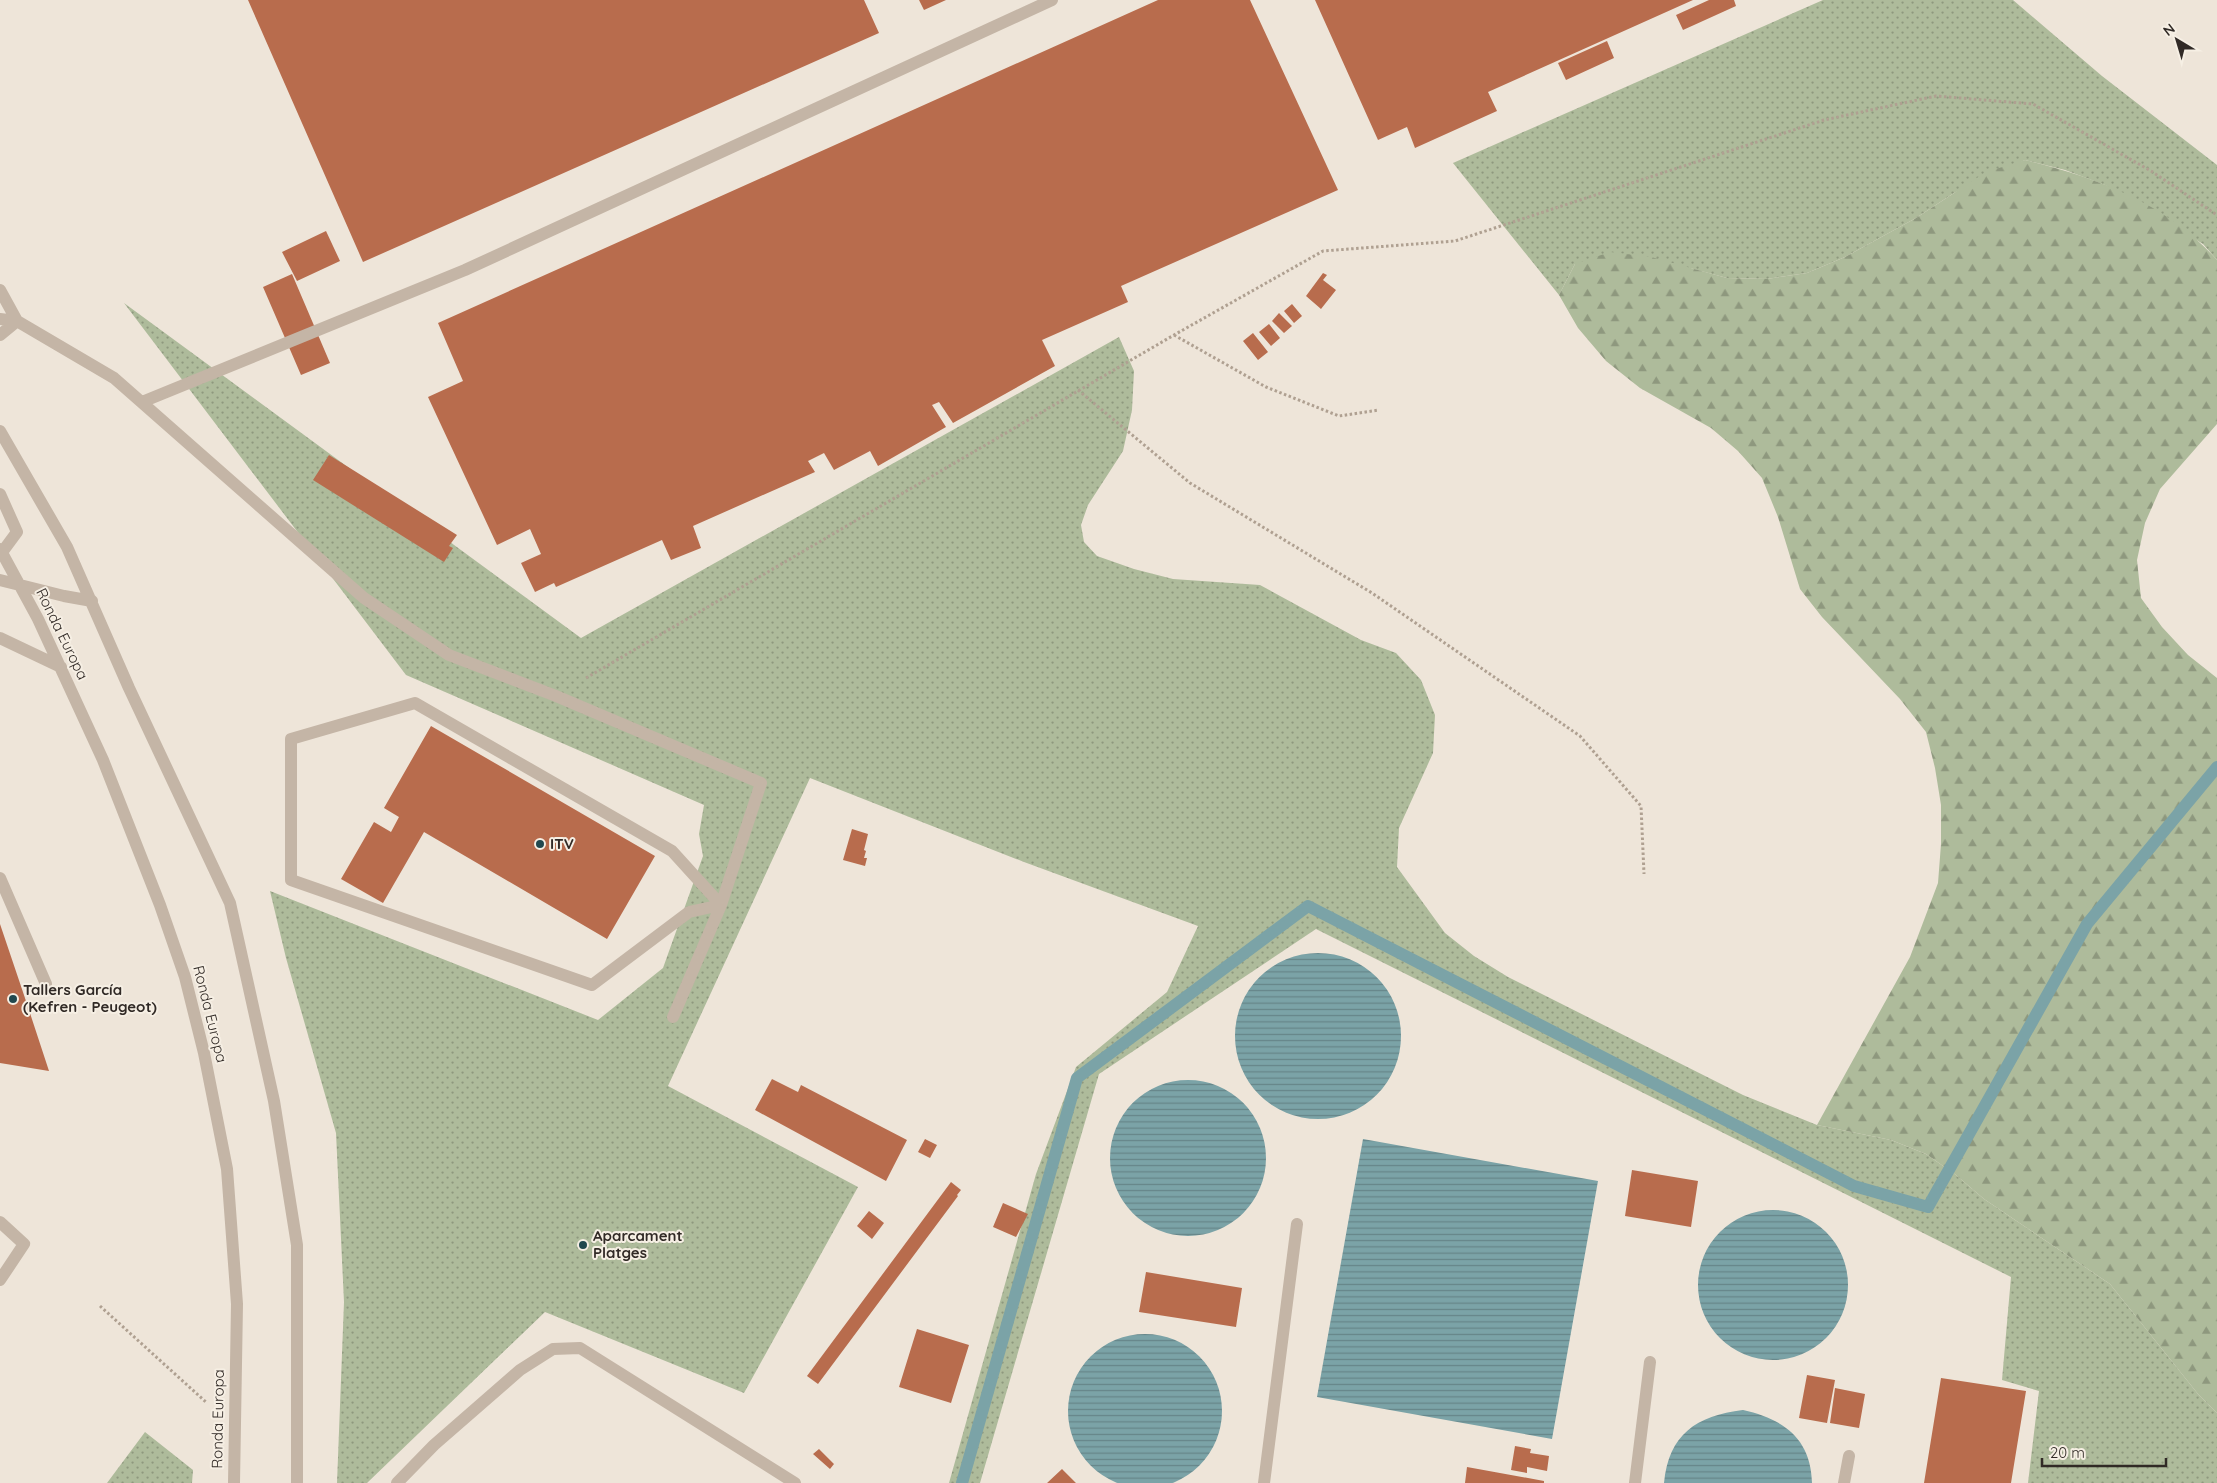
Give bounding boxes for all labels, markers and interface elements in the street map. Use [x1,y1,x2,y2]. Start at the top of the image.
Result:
north arrow [2152,15,2202,65]
text: N [2159,19,2179,40]
street label: Ronda Europa [32,585,93,683]
place label: ITV [550,834,574,853]
marker: ITV [534,838,546,850]
street label: Ronda Europa [189,963,232,1064]
place label: Tallers García (Kefren - Peugeot) [23,980,157,1016]
marker: Tallers García (Kefren - Peugeot) [7,993,19,1005]
place label: Aparcament Platges [593,1226,683,1262]
marker: Aparcament Platges [577,1239,589,1251]
street label: Ronda Europa [207,1369,228,1469]
scale bar [2042,1436,2166,1468]
text: 20 m [2050,1443,2085,1462]

